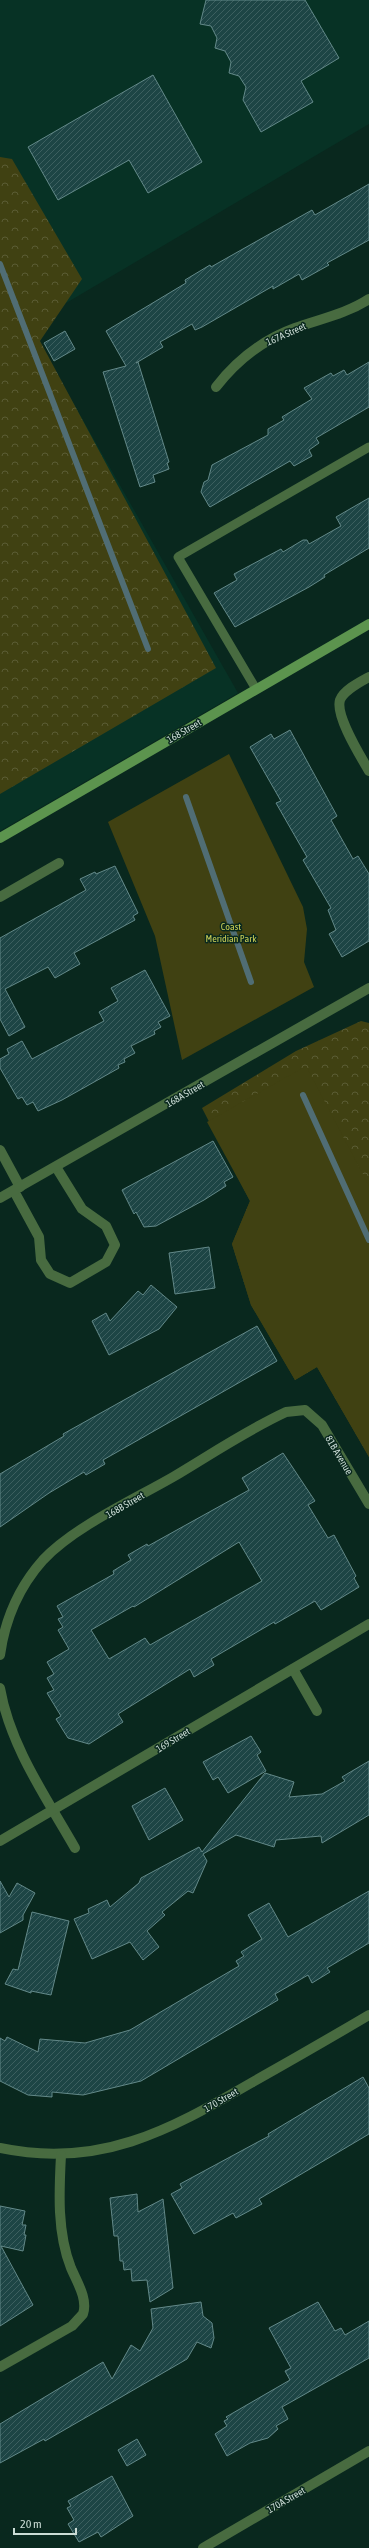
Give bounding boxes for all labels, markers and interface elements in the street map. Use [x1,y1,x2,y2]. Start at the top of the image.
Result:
street label: 167A Street [264,320,308,348]
street label: 168 Street [165,717,203,745]
park label: Coast Meridian Park [205,921,257,944]
street label: 168A Street [164,1079,206,1109]
street label: 81B Avenue [323,1434,355,1477]
street label: 168B Street [104,1490,146,1520]
street label: 169 Street [154,1726,192,1754]
street label: 170 Street [202,2086,240,2114]
street label: 170A Street [265,2485,307,2515]
scale bar [14,2510,76,2536]
text: 20 m [20,2517,42,2531]

